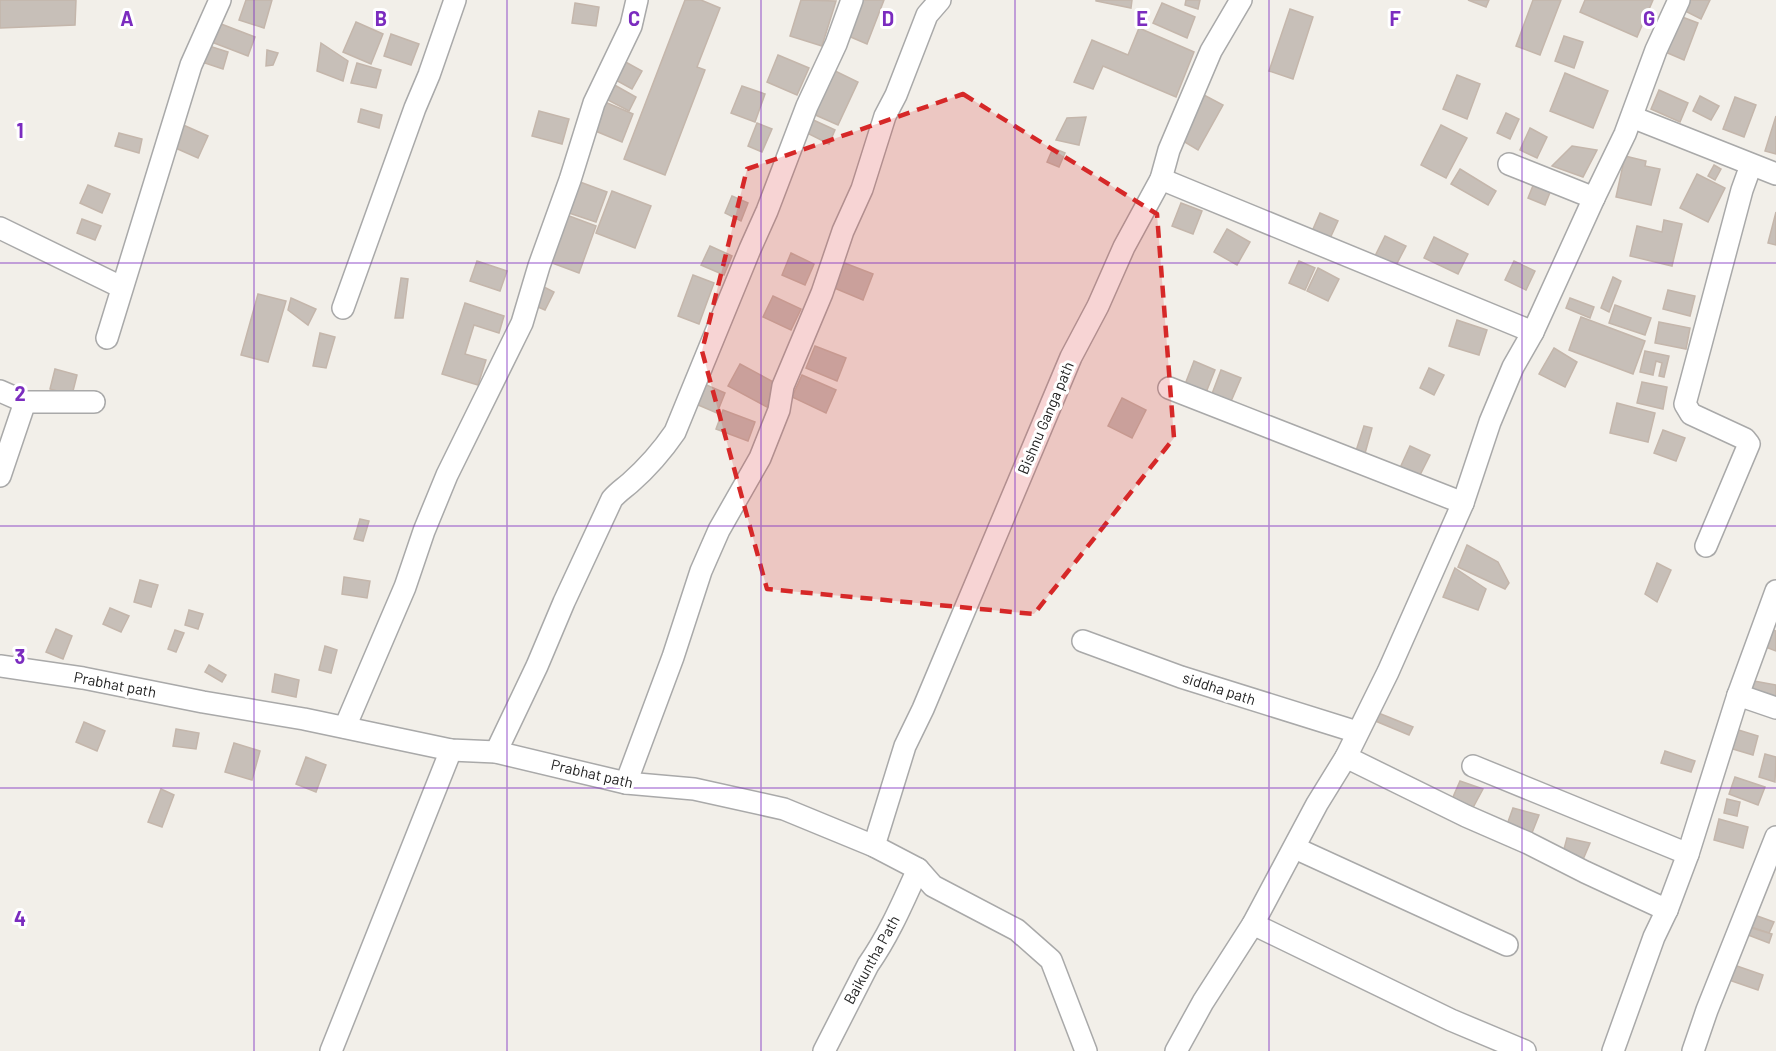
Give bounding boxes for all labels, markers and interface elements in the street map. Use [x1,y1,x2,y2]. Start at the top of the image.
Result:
text: A [120,6,134,30]
text: B [375,6,387,30]
text: C [628,6,640,30]
text: D [882,6,894,30]
text: E [1136,6,1148,30]
text: F [1389,6,1401,30]
text: G [1643,6,1655,30]
text: 1 [16,118,24,142]
street label: Bishnu Ganga path [1013,359,1077,477]
text: 2 [14,381,26,405]
text: 3 [15,644,25,668]
street label: Prabhat path [72,667,158,701]
street label: siddha path [1181,668,1258,708]
street label: Prabhat path [549,755,635,791]
text: 4 [14,906,26,930]
street label: Baikuntha Path [839,912,903,1007]

